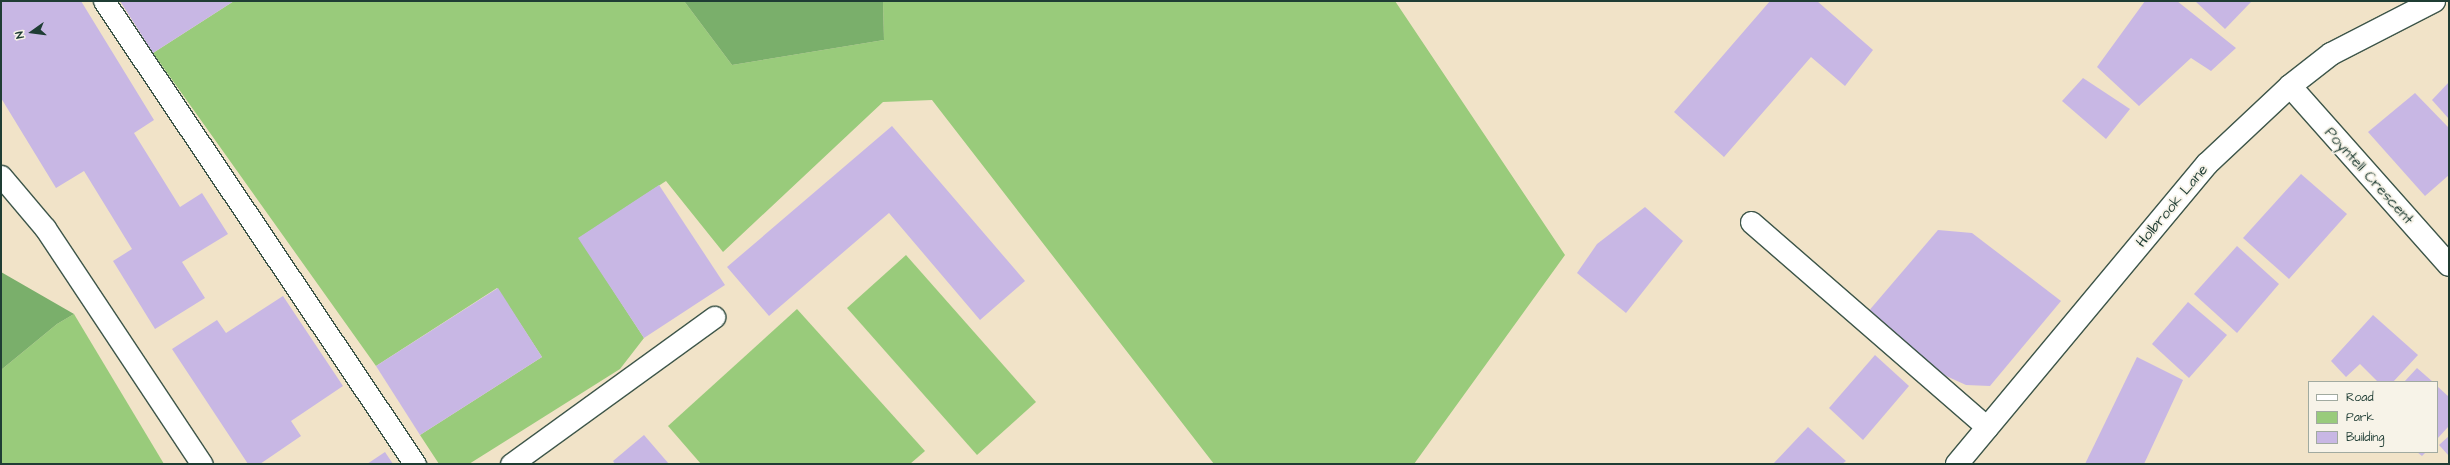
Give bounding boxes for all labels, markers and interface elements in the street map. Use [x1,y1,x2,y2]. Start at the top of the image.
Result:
north arrow [12,12,52,52]
text: N [12,30,28,40]
street label: Poyntell Crescent [2321,124,2417,228]
street label: Holbrook Lane [2132,161,2212,251]
legend [2308,381,2438,453]
text: Road [2346,389,2374,406]
text: Park [2346,409,2374,426]
text: Building [2346,429,2384,446]

